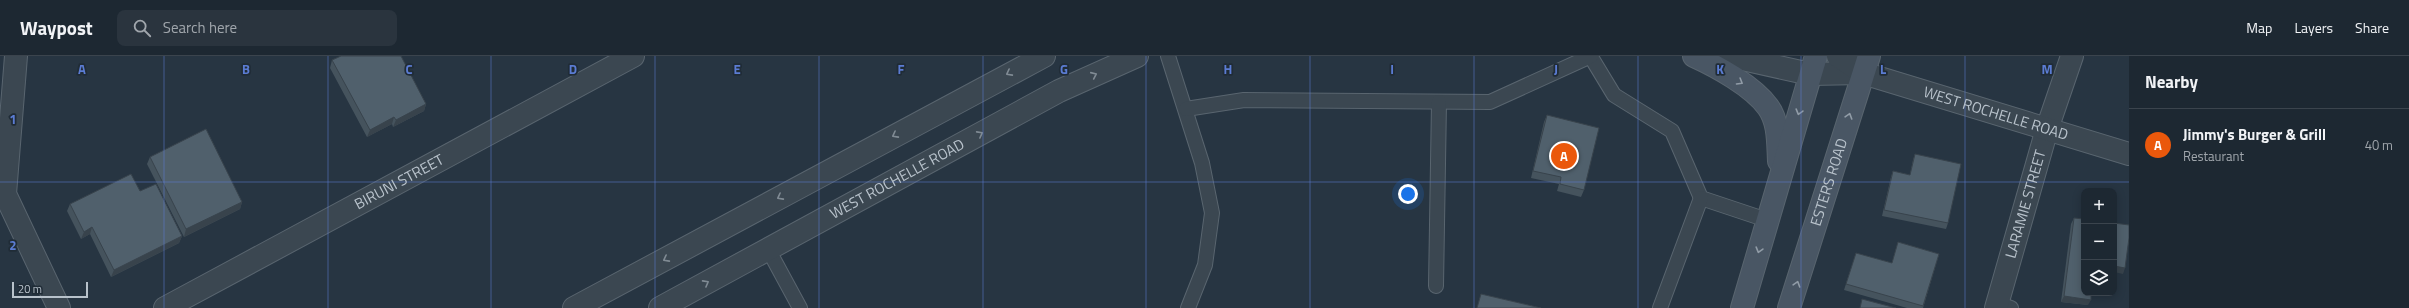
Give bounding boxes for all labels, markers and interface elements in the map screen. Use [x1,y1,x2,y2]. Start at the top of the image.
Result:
search box [117,10,397,46]
text: Waypost [20,13,93,42]
text: Search here [163,16,237,39]
icon: search [131,17,153,39]
text: Map [2246,17,2272,38]
text: Layers [2294,17,2333,38]
text: Share [2355,17,2389,38]
text: A [78,59,86,79]
text: B [242,59,250,79]
text: C [405,59,413,79]
text: D [569,59,577,79]
text: E [733,59,741,79]
text: F [898,59,905,79]
text: G [1060,59,1068,79]
text: H [1224,59,1232,79]
text: I [1390,59,1394,79]
text: J [1554,59,1558,79]
text: K [1716,59,1724,79]
text: L [1880,59,1886,79]
text: M [2041,59,2053,79]
one-way arrow [1006,68,1013,76]
text: Nearby [2145,69,2198,95]
one-way arrow [1090,72,1098,80]
one-way arrow [1735,78,1742,85]
street label: WEST ROCHELLE ROAD [1921,80,2071,146]
one-way arrow [1795,108,1804,115]
text: 1 [9,109,17,129]
one-way arrow [1845,112,1853,119]
text: Jimmy's Burger & Grill [2183,123,2326,146]
one-way arrow [891,130,899,138]
one-way arrow [976,131,984,138]
street label: WEST ROCHELLE ROAD [825,133,968,225]
street label: ESTERS ROAD [1804,135,1853,229]
text: A [2154,135,2162,155]
text: 40 m [2365,135,2393,155]
pin: A [1551,141,1577,171]
text: Restaurant [2183,146,2244,166]
street label: LARAMIE STREET [1999,147,2052,261]
street label: BIRUNI STREET [350,148,448,215]
your location [1398,184,1418,204]
map controls [2081,188,2117,296]
button: + [2081,188,2117,224]
one-way arrow [777,192,784,200]
button: − [2081,224,2117,260]
text: 2 [9,235,17,255]
one-way arrow [1755,246,1764,253]
one-way arrow [663,254,670,261]
button: layers [2081,260,2117,296]
scale bar [12,280,88,299]
one-way arrow [702,280,709,287]
text: 20 m [18,281,42,297]
one-way arrow [1792,281,1801,288]

